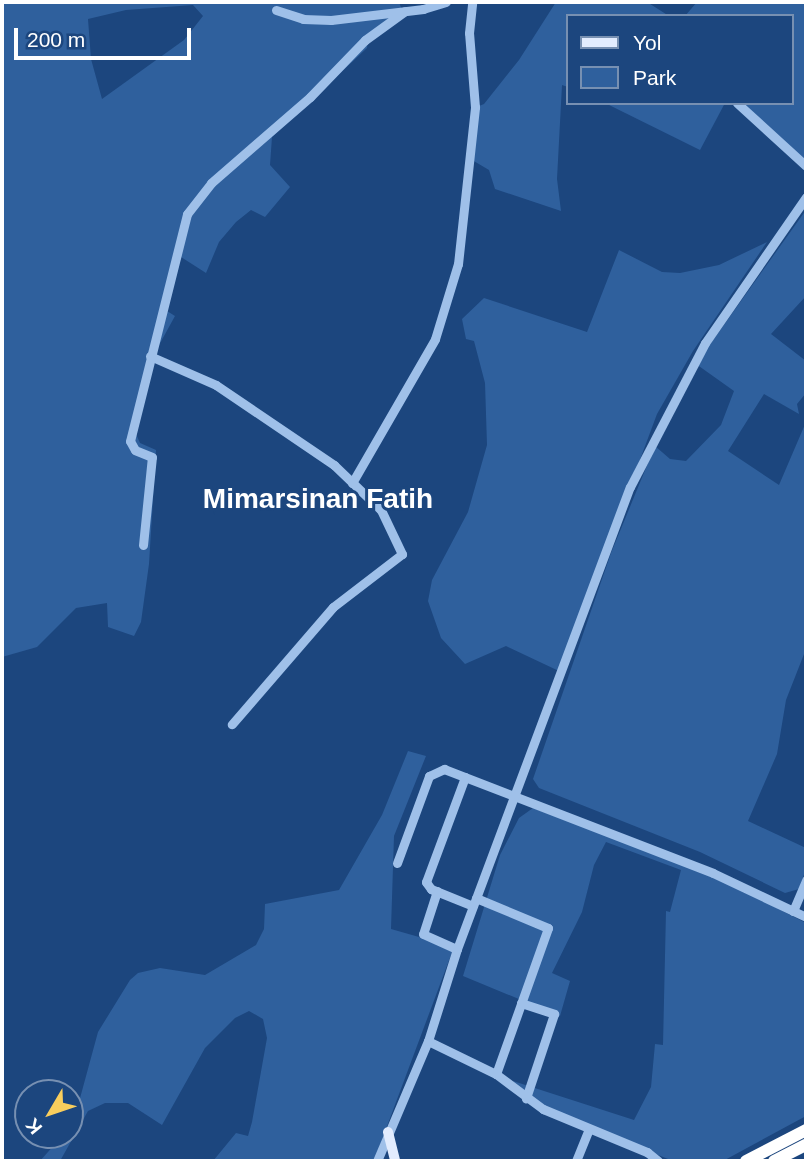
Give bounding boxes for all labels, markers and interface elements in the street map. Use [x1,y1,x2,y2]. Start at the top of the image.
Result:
scale bar [18,14,194,58]
legend [566,14,794,105]
text: 200 m [27,28,85,51]
text: Yol [633,31,661,54]
text: Park [633,66,676,89]
district label: Mimarsinan Fatih [203,482,433,516]
north arrow [14,1079,84,1149]
text: K [21,1114,46,1138]

